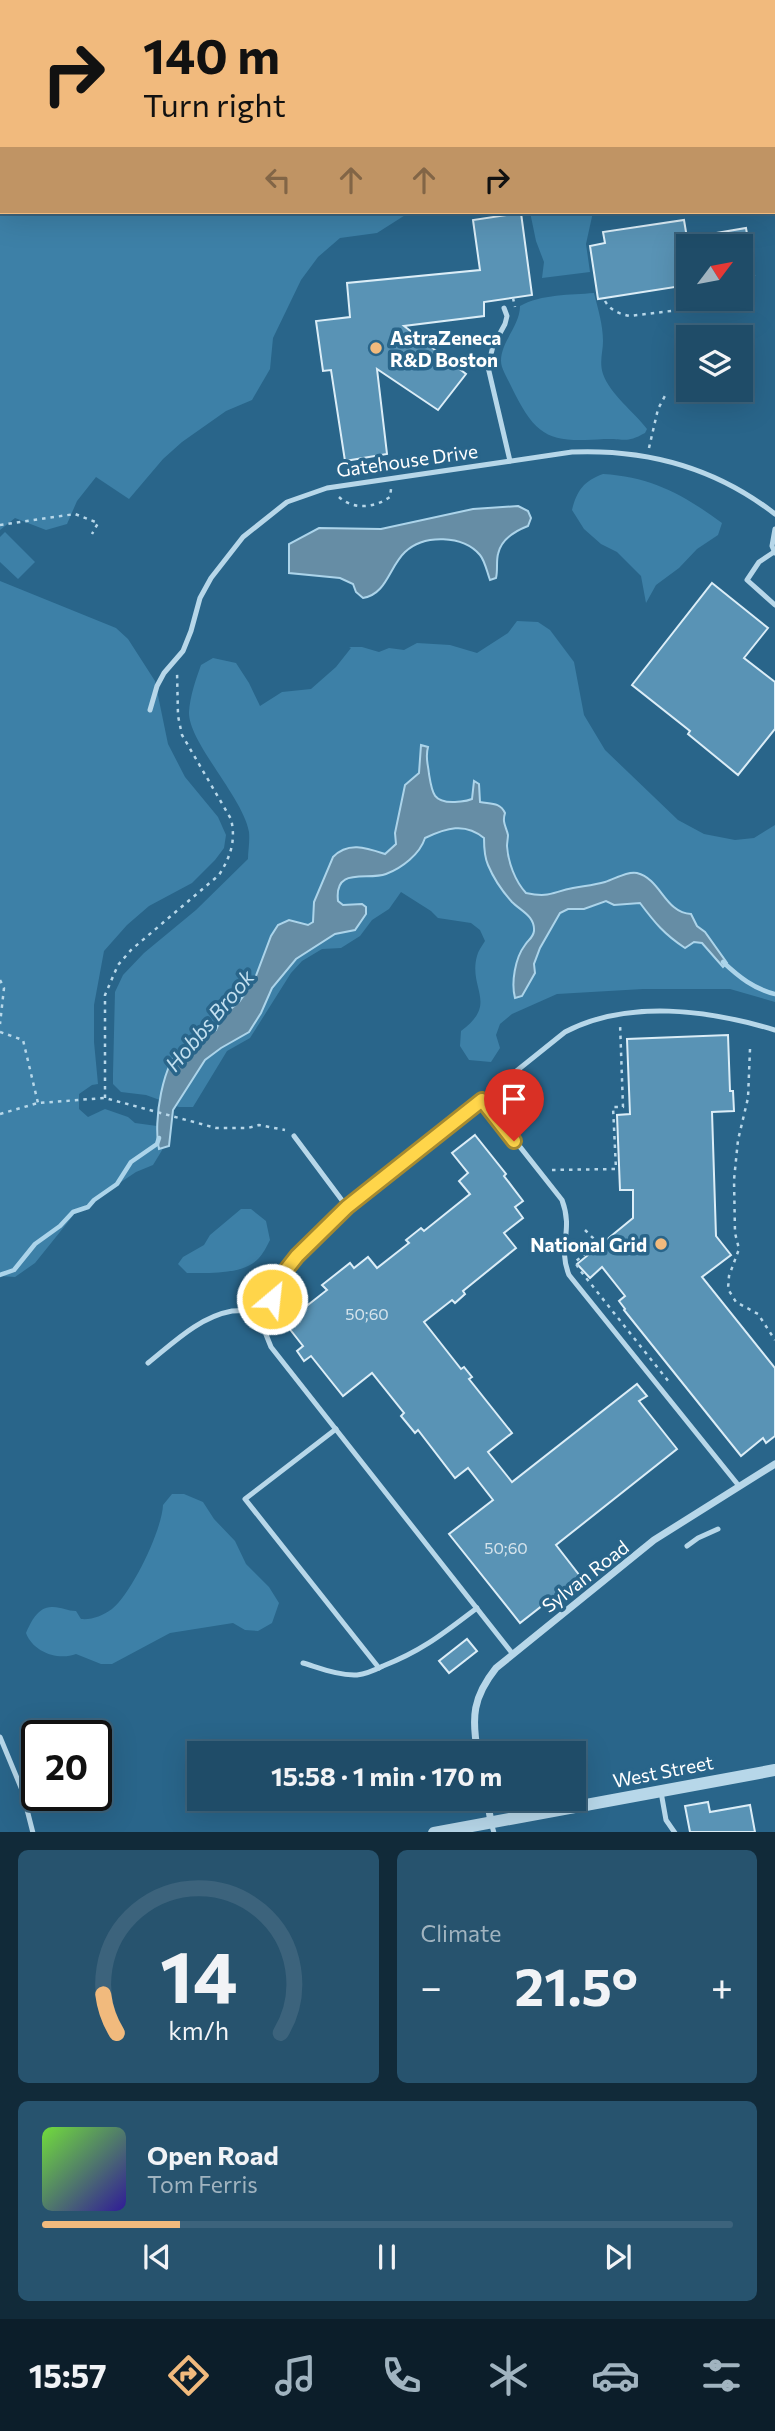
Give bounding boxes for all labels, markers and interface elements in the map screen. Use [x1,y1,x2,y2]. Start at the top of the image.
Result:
text: 140 m [143,24,280,84]
icon: right [28,28,119,119]
text: Turn right [143,84,286,124]
icon: left [259,161,297,199]
icon: ahead [332,161,370,199]
icon: ahead [405,161,443,199]
icon: right [478,161,516,199]
north arrow [676,234,752,312]
map controls [676,234,753,402]
button: layers [676,325,753,402]
place label: AstraZeneca R&D Boston [390,326,501,371]
marker: AstraZeneca R&D Boston [368,340,384,356]
street label: Gatehouse Drive [335,439,479,481]
water label: Hobbs Brook [159,964,259,1076]
pin [484,1069,544,1141]
icon: arrive [495,1080,533,1118]
place label: National Grid [530,1233,647,1256]
marker: National Grid [653,1236,669,1252]
position arrow [235,1262,309,1336]
house number: 50;60 [345,1304,389,1323]
street label: Sylvan Road [537,1535,633,1617]
house number: 50;60 [484,1538,528,1557]
speed limit sign: 20 [21,1720,112,1811]
street label: West Street [611,1750,715,1792]
text: 15:58 · 1 min · 170 m [271,1760,502,1791]
text: Climate [421,1919,502,1947]
text: 14 [159,1929,237,2018]
text: 21.5° [515,1953,638,2017]
text: − [421,1962,442,2009]
text: + [711,1962,733,2009]
text: km/h [168,2014,229,2044]
text: Open Road [147,2139,279,2170]
text: Tom Ferris [147,2170,258,2198]
icon: previous [138,2238,176,2276]
icon: pause [368,2238,406,2276]
icon: next [599,2238,637,2276]
icon: directions [164,2351,213,2400]
icon: music [271,2351,320,2400]
icon: phone [377,2351,426,2400]
icon: climate [484,2351,533,2400]
icon: car [591,2351,640,2400]
icon: filters [697,2351,746,2400]
text: 15:57 [29,2355,107,2395]

